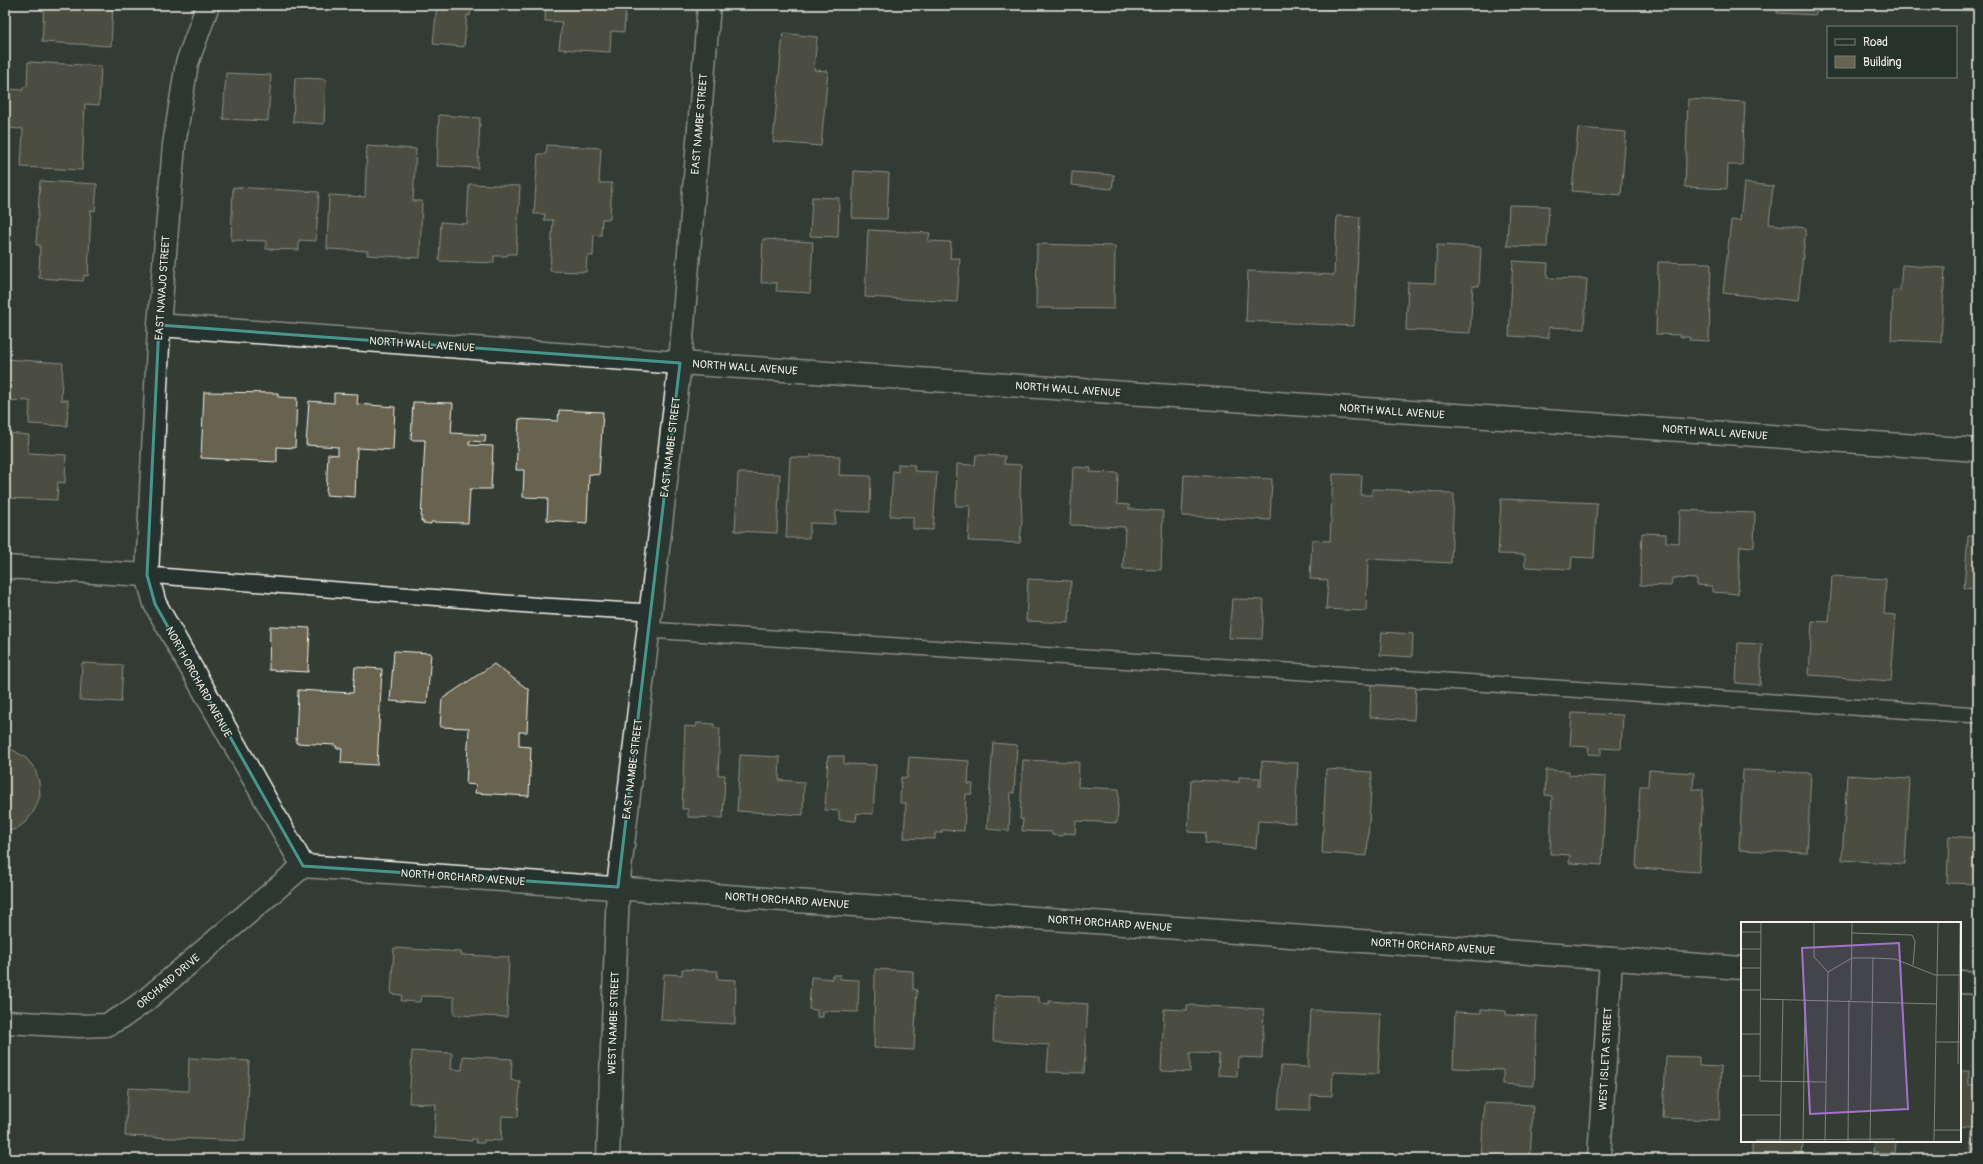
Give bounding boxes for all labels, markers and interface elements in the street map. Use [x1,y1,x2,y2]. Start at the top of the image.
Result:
legend [1827,26,1957,78]
text: Road [1863,35,1888,50]
text: Building [1863,55,1902,70]
street label: EAST NAMBE STREET [689,73,710,175]
street label: EAST NAVAJO STREET [152,235,173,341]
street label: NORTH WALL AVENUE [369,334,475,355]
street label: NORTH WALL AVENUE [692,357,798,378]
street label: NORTH WALL AVENUE [1015,379,1121,400]
street label: EAST NAMBE STREET [658,396,683,498]
street label: NORTH WALL AVENUE [1339,401,1445,422]
street label: NORTH WALL AVENUE [1662,422,1768,443]
street label: NORTH ORCHARD AVENUE [163,625,235,740]
street label: EAST NAMBE STREET [620,718,645,820]
street label: NORTH ORCHARD AVENUE [400,867,526,888]
street label: NORTH ORCHARD AVENUE [724,890,850,911]
street label: NORTH ORCHARD AVENUE [1047,913,1173,934]
inset map [1741,922,1961,1142]
street label: NORTH ORCHARD AVENUE [1370,936,1496,957]
street label: ORCHARD DRIVE [134,951,203,1012]
street label: WEST NAMBE STREET [605,971,622,1075]
street label: WEST ISLETA STREET [1596,1007,1615,1111]

